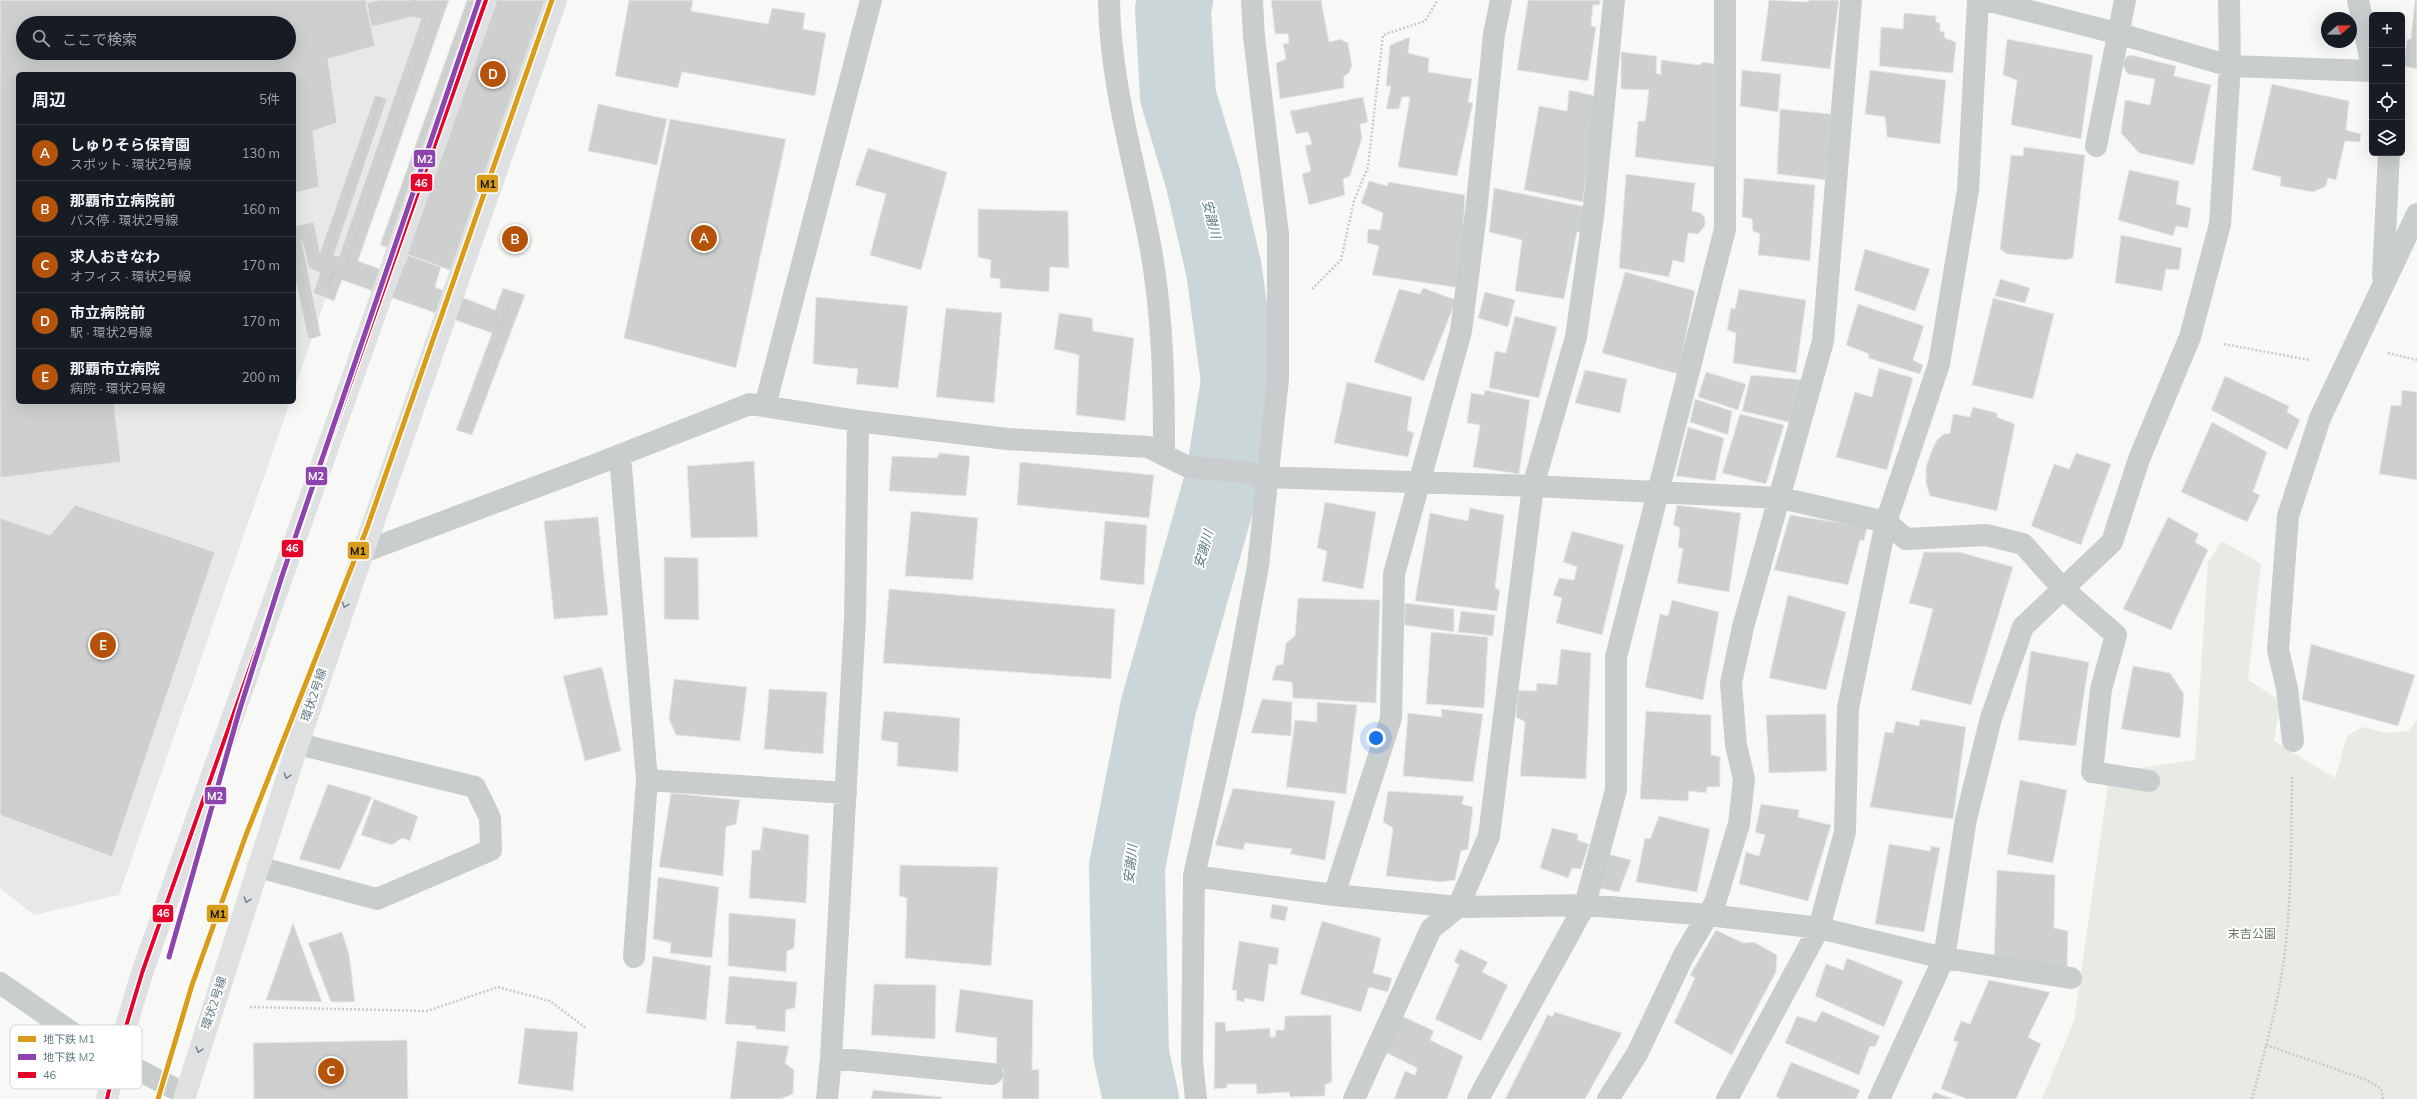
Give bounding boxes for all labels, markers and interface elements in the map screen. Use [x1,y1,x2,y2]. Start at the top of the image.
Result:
north arrow [2321,12,2357,48]
map controls [2369,12,2405,156]
button: + [2369,12,2405,48]
search box [16,16,296,60]
icon: search [30,27,52,49]
text: ここで検索 [62,30,137,49]
button: − [2369,48,2405,84]
pin: D [480,59,506,89]
button: locate [2369,84,2405,120]
text: 周辺 [32,89,66,110]
text: 5件 [259,91,280,107]
button: layers [2369,120,2405,156]
text: しゅりそら保育園 [70,135,190,154]
text: A [40,145,50,161]
text: 130 m [242,145,280,161]
line badge: M2 [413,149,436,168]
text: M2 [417,152,433,166]
text: スポット · 環状2号線 [70,156,192,172]
line badge: 46 [410,173,433,192]
line badge: M1 [476,174,499,193]
text: 46 [414,176,428,190]
text: M1 [480,177,496,191]
text: 那覇市立病院前 [70,191,175,210]
water label: 安謝川 [1200,198,1225,242]
text: B [41,201,49,217]
text: 160 m [242,201,280,217]
text: バス停 · 環状2号線 [70,212,179,228]
pin: A [691,223,717,253]
pin: B [502,224,528,254]
text: 求人おきなわ [70,247,160,266]
text: C [41,257,49,273]
text: 170 m [242,257,280,273]
text: オフィス · 環状2号線 [70,268,191,284]
text: 市立病院前 [70,303,145,322]
text: D [40,313,50,329]
text: 170 m [242,313,280,329]
text: 駅 · 環状2号線 [70,324,153,340]
text: 那覇市立病院 [70,359,160,378]
text: E [41,369,49,385]
text: 200 m [242,369,280,385]
text: 病院 · 環状2号線 [70,380,166,396]
line badge: M2 [305,466,328,486]
text: M2 [308,469,324,483]
water label: 安謝川 [1190,526,1217,570]
line badge: 46 [281,539,304,558]
text: 46 [285,541,299,555]
line badge: M1 [347,541,370,560]
text: M1 [350,544,366,558]
one-way arrow [341,601,349,608]
pin: E [90,630,116,660]
street label: 環状2号線 [297,666,330,723]
your location [1366,728,1386,748]
one-way arrow [283,772,292,779]
line badge: M2 [204,786,227,805]
text: M2 [207,789,223,803]
water label: 安謝川 [1120,842,1140,884]
one-way arrow [243,896,252,903]
line badge: 46 [152,904,174,923]
line badge: M1 [206,904,229,923]
text: 46 [156,906,170,920]
text: M1 [210,907,226,921]
park label: 末吉公園 [2228,926,2276,941]
street label: 環状2号線 [198,974,229,1031]
legend [10,1025,142,1089]
text: 地下鉄 M1 [43,1032,95,1046]
one-way arrow [195,1047,204,1054]
text: 地下鉄 M2 [43,1050,95,1064]
pin: C [318,1056,344,1086]
text: 46 [43,1068,57,1082]

